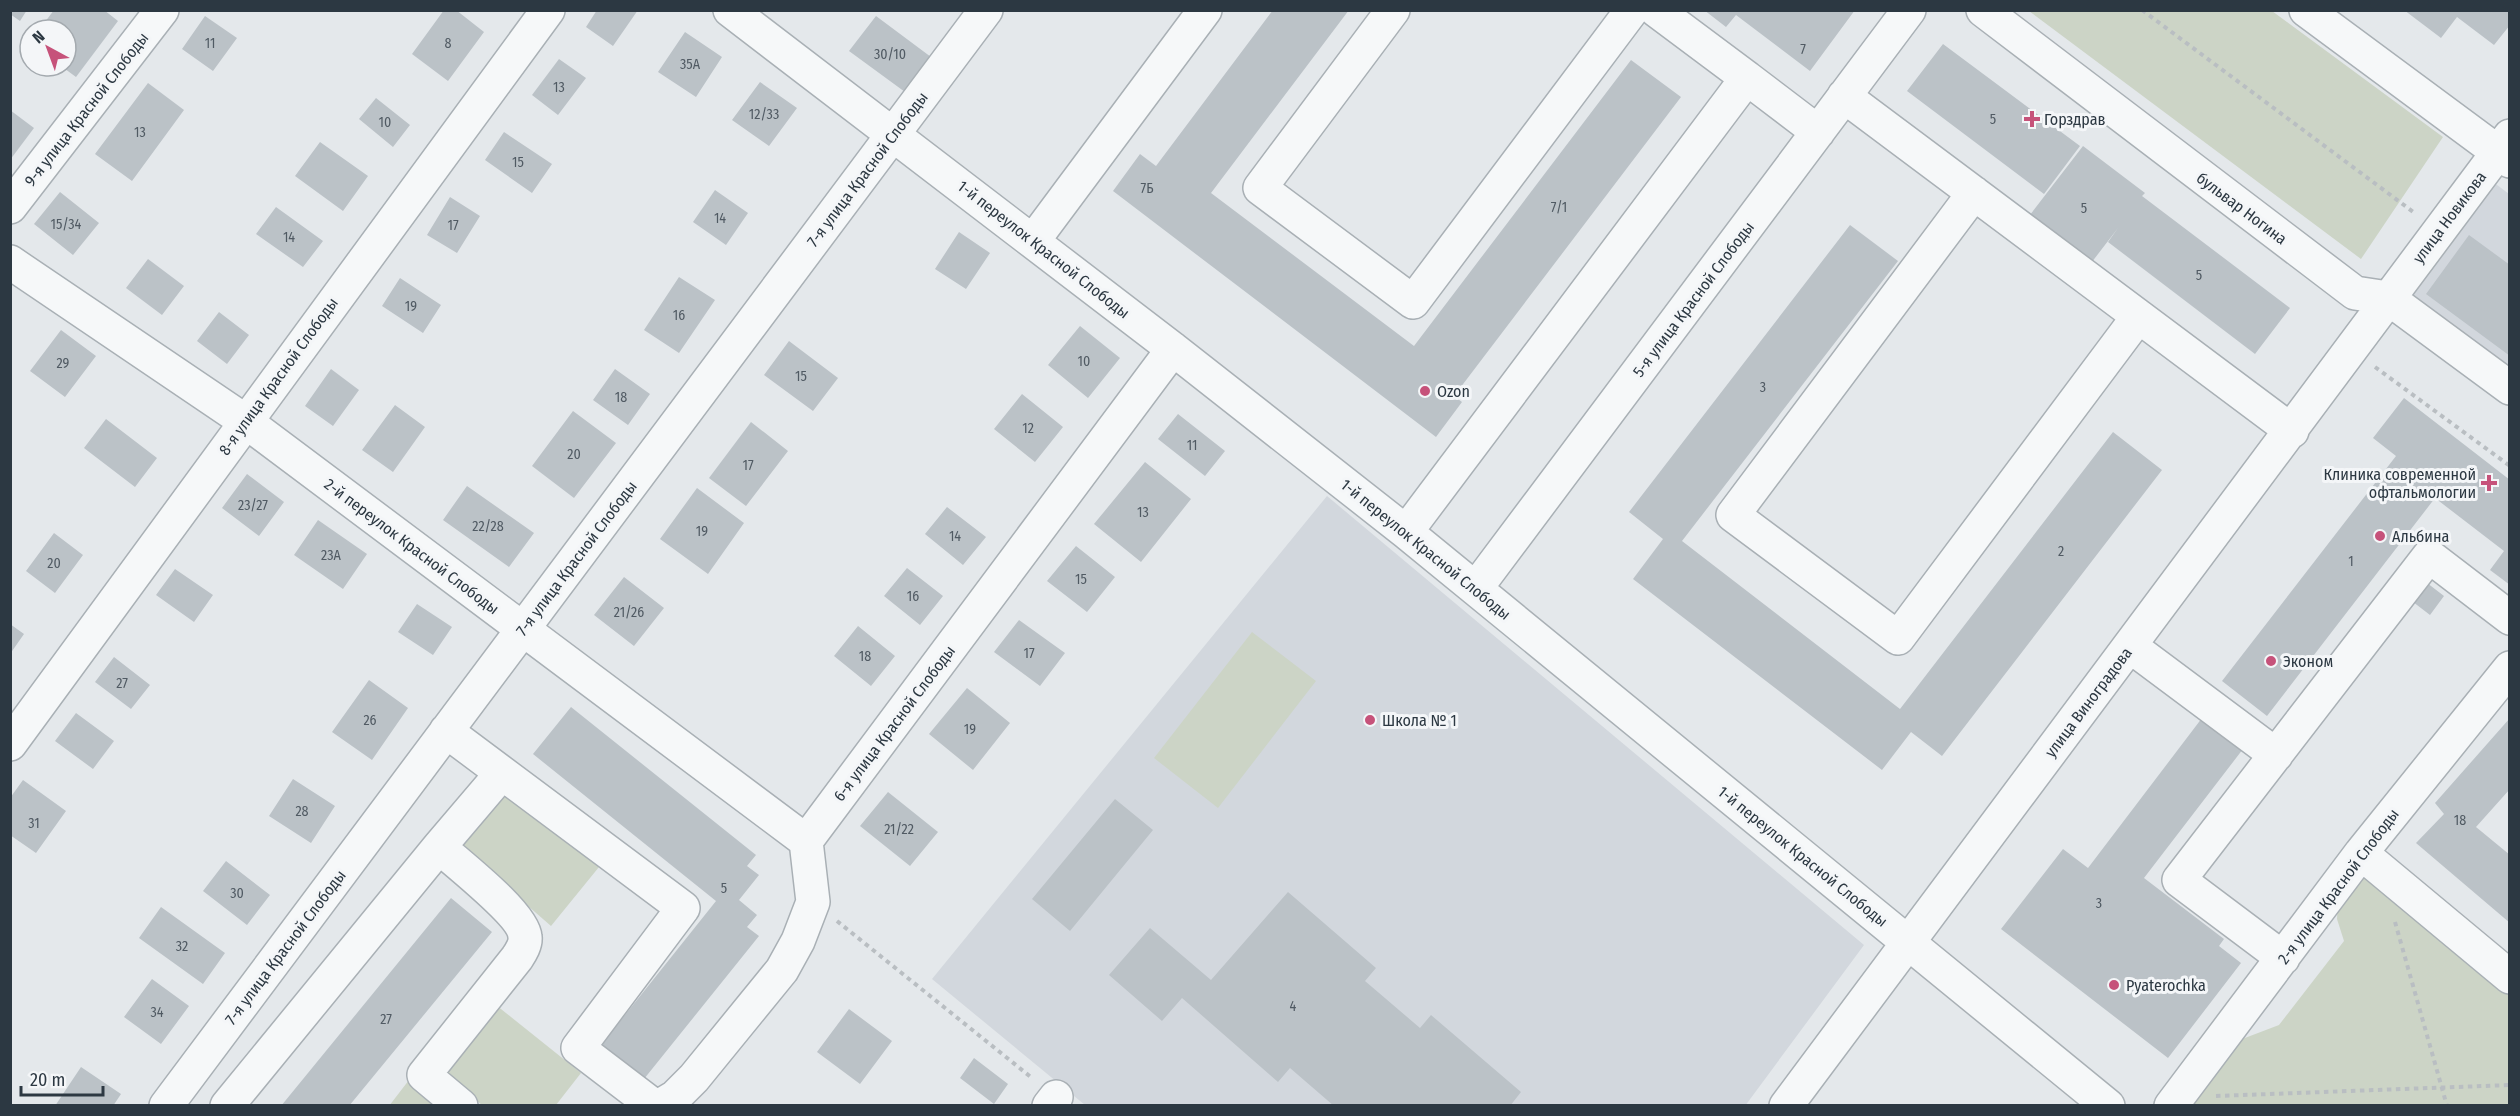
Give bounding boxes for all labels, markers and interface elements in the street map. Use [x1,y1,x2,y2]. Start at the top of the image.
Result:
north arrow [18,18,78,78]
text: N [29,27,48,47]
street label: 9-я улица Красной Слободы [20,29,152,190]
house number: 11 [205,35,215,52]
house number: 8 [445,35,452,52]
house number: 7 [1800,41,1806,58]
house number: 30/10 [874,46,906,63]
house number: 35А [680,56,701,73]
house number: 13 [553,79,565,96]
street label: 7-я улица Красной Слободы [803,88,932,250]
house number: 12/33 [749,106,779,123]
place label: Горздрав [2044,110,2106,129]
house number: 5 [1990,111,1996,128]
marker: Горздрав [2025,112,2039,126]
house number: 10 [379,114,391,131]
house number: 13 [134,124,146,141]
house number: 15 [512,154,524,171]
street label: улица Новикова [2409,167,2490,267]
street label: бульвар Ногина [2193,168,2291,249]
street label: 1-й переулок Красной Слободы [954,176,1133,322]
house number: 7Б [1140,180,1154,197]
house number: 7/1 [1551,199,1567,216]
house number: 5 [2081,200,2087,217]
house number: 14 [714,210,726,227]
house number: 15/34 [51,216,82,233]
house number: 17 [447,217,459,234]
street label: 5-я улица Красной Слободы [1629,218,1758,381]
house number: 14 [283,229,295,246]
house number: 5 [2196,267,2202,284]
street label: 8-я улица Красной Слободы [215,294,342,459]
house number: 19 [405,298,417,315]
house number: 16 [673,307,685,324]
house number: 10 [1078,353,1090,370]
house number: 29 [57,355,70,372]
house number: 15 [795,368,807,385]
house number: 3 [1760,379,1766,396]
place label: Ozon [1437,382,1470,401]
marker: Ozon [1418,384,1432,398]
house number: 18 [615,389,627,406]
house number: 12 [1022,420,1034,437]
house number: 11 [1187,437,1197,454]
house number: 20 [567,446,581,463]
house number: 17 [742,457,754,474]
place label: Клиника современной офтальмологии [2324,465,2476,502]
street label: 2-й переулок Красной Слободы [321,474,503,618]
marker: Клиника современной офтальмологии [2480,474,2498,492]
street label: 1-й переулок Красной Слободы [1337,475,1514,624]
street label: 7-я улица Красной Слободы [512,477,641,639]
house number: 23/27 [238,497,268,514]
house number: 13 [1137,504,1149,521]
house number: 22/28 [472,518,504,535]
house number: 19 [696,523,708,540]
place label: Альбина [2392,527,2449,546]
house number: 14 [949,528,961,545]
marker: Альбина [2373,529,2387,543]
house number: 2 [2058,543,2064,560]
house number: 23А [321,547,342,564]
house number: 1 [2348,553,2354,570]
house number: 20 [47,555,61,572]
house number: 15 [1075,571,1087,588]
house number: 16 [907,588,919,605]
house number: 21/26 [614,604,644,621]
street label: 6-я улица Красной Слободы [830,642,959,805]
street label: улица Виноградова [2041,643,2136,761]
house number: 17 [1023,645,1035,662]
house number: 18 [859,648,871,665]
place label: Эконом [2283,652,2333,671]
marker: Эконом [2264,654,2278,668]
house number: 27 [116,675,128,692]
place label: Школа № 1 [1382,711,1457,730]
house number: 26 [363,712,377,729]
marker: Школа № 1 [1363,713,1377,727]
house number: 19 [964,721,976,738]
street label: 1-й переулок Красной Слободы [1714,782,1891,931]
house number: 28 [295,803,309,820]
street label: 2-я улица Красной Слободы [2274,805,2403,968]
house number: 18 [2454,812,2466,829]
house number: 31 [28,815,40,832]
house number: 21/22 [884,821,914,838]
street label: 7-я улица Красной Слободы [221,866,350,1028]
house number: 5 [721,880,727,897]
house number: 30 [230,885,244,902]
house number: 3 [2096,895,2102,912]
house number: 32 [176,938,188,955]
place label: Pyaterochka [2126,976,2206,995]
marker: Pyaterochka [2107,978,2121,992]
house number: 4 [1290,998,1297,1015]
house number: 34 [150,1004,164,1021]
house number: 27 [380,1011,392,1028]
scale bar [21,1059,104,1097]
text: 20 m [30,1069,65,1091]

